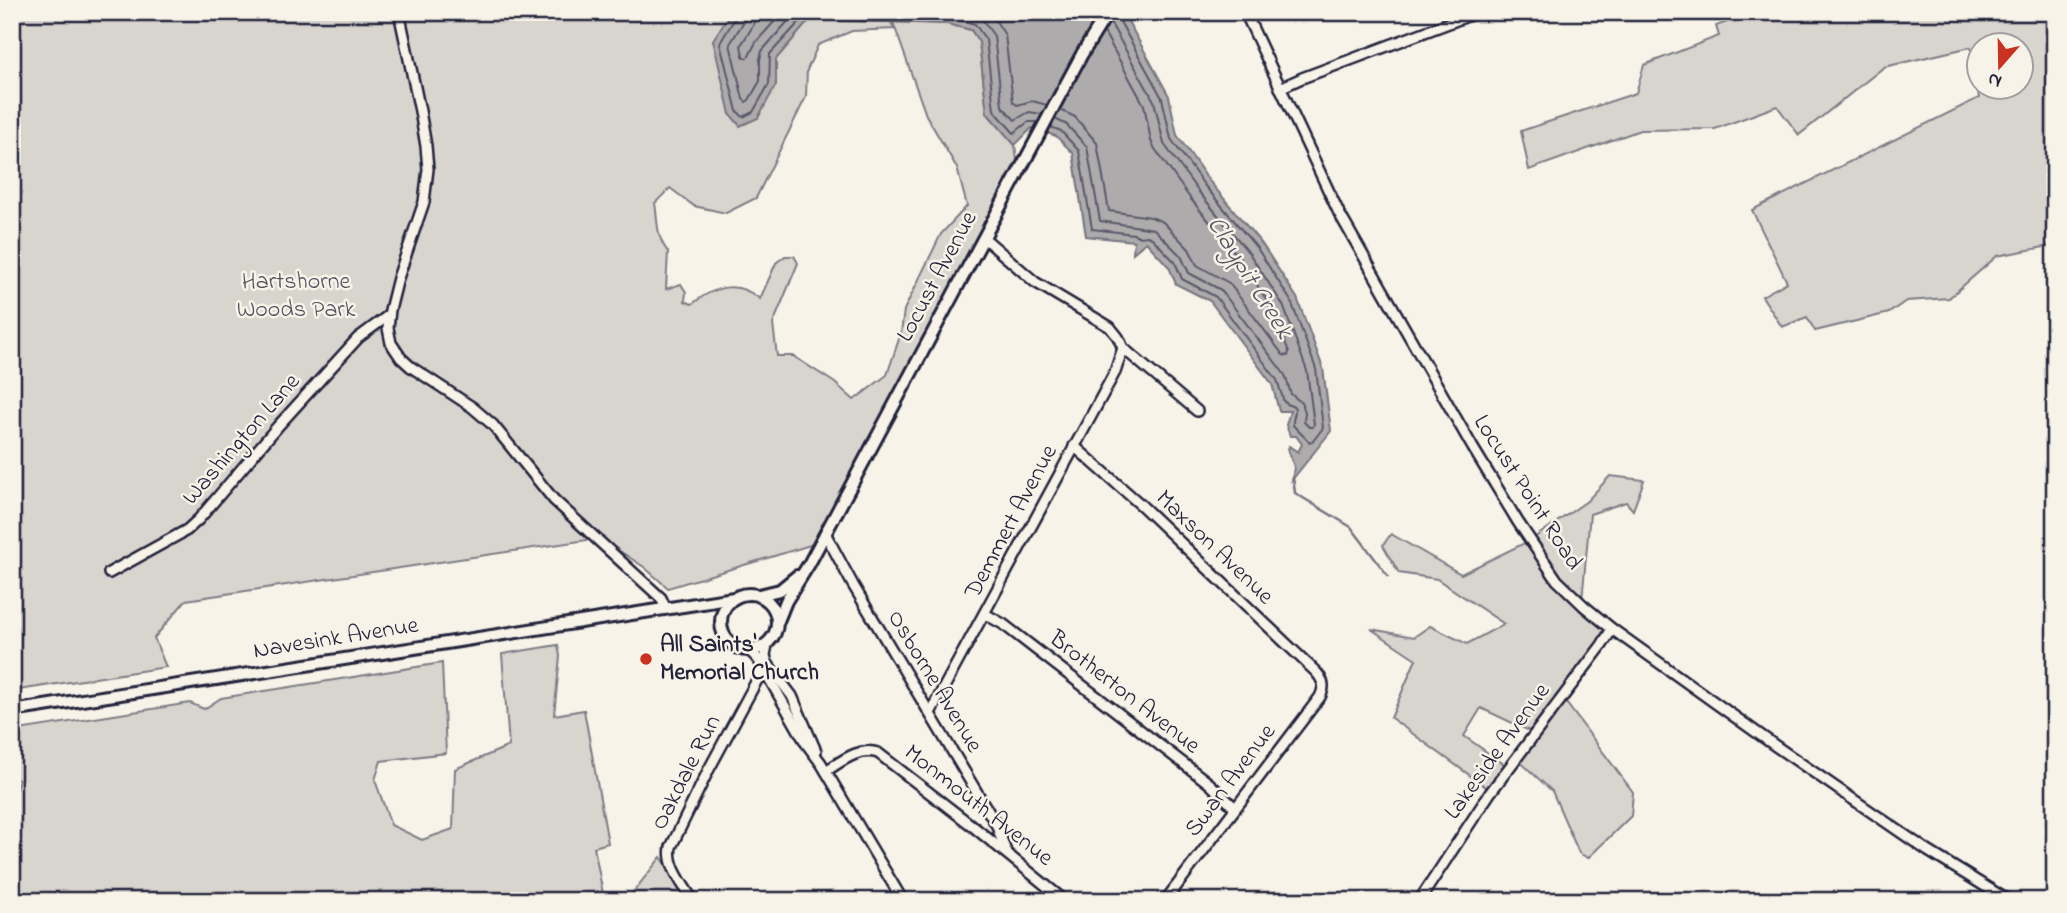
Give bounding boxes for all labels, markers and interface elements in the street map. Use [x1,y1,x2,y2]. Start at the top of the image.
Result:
north arrow [1966,32,2036,102]
text: N [1984,65,2006,95]
street label: Locust Avenue [889,205,987,349]
water label: Claypit Creek [1196,209,1303,348]
park label: Hartshorne Woods Park [237,265,356,328]
street label: Washington Lane [175,366,309,514]
street label: Locust Point Road [1463,408,1591,578]
street label: Demmert Avenue [956,439,1067,606]
street label: Maxson Avenue [1147,482,1281,614]
street label: Osborne Avenue [878,604,991,760]
street label: Navesink Avenue [251,609,421,669]
street label: Brotherton Avenue [1040,622,1207,764]
place label: All Saints' Memorial Church [660,628,819,691]
marker: All Saints' Memorial Church [638,651,654,667]
street label: Lakeside Avenue [1436,676,1560,828]
street label: Oakdale Run [643,709,731,837]
street label: Swan Avenue [1177,717,1285,845]
street label: Monmouth Avenue [896,737,1060,876]

